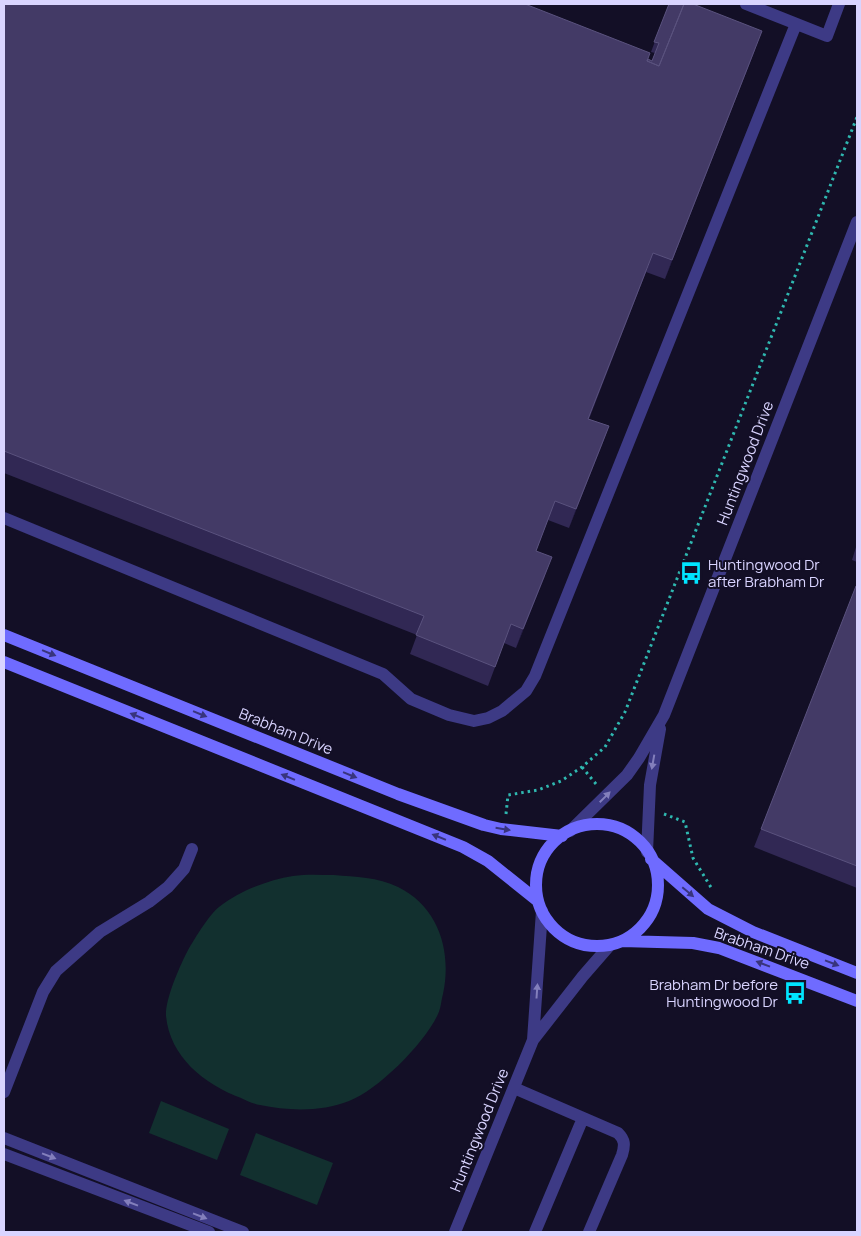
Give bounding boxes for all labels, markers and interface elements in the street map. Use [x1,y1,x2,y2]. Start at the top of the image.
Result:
street label: Huntingwood Drive [712,398,778,528]
place label: Huntingwood Dr after Brabham Dr [708,554,825,592]
bus stop icon: Huntingwood Dr after Brabham Dr [678,560,704,586]
one-way arrow [42,650,56,658]
street label: Brabham Drive [236,703,336,759]
one-way arrow [193,710,208,718]
one-way arrow [129,712,144,720]
one-way arrow [649,755,657,771]
one-way arrow [343,771,358,779]
one-way arrow [281,772,295,780]
one-way arrow [598,791,610,803]
one-way arrow [496,825,512,833]
one-way arrow [432,833,446,841]
one-way arrow [681,886,694,897]
street label: Brabham Drive [712,922,813,974]
one-way arrow [755,960,770,968]
one-way arrow [825,960,839,968]
place label: Brabham Dr before Huntingwood Dr [649,974,779,1012]
bus stop icon: Brabham Dr before Huntingwood Dr [782,980,808,1006]
one-way arrow [533,983,541,999]
street label: Huntingwood Drive [445,1065,513,1195]
one-way arrow [42,1152,57,1160]
one-way arrow [124,1198,138,1206]
one-way arrow [193,1212,208,1220]

